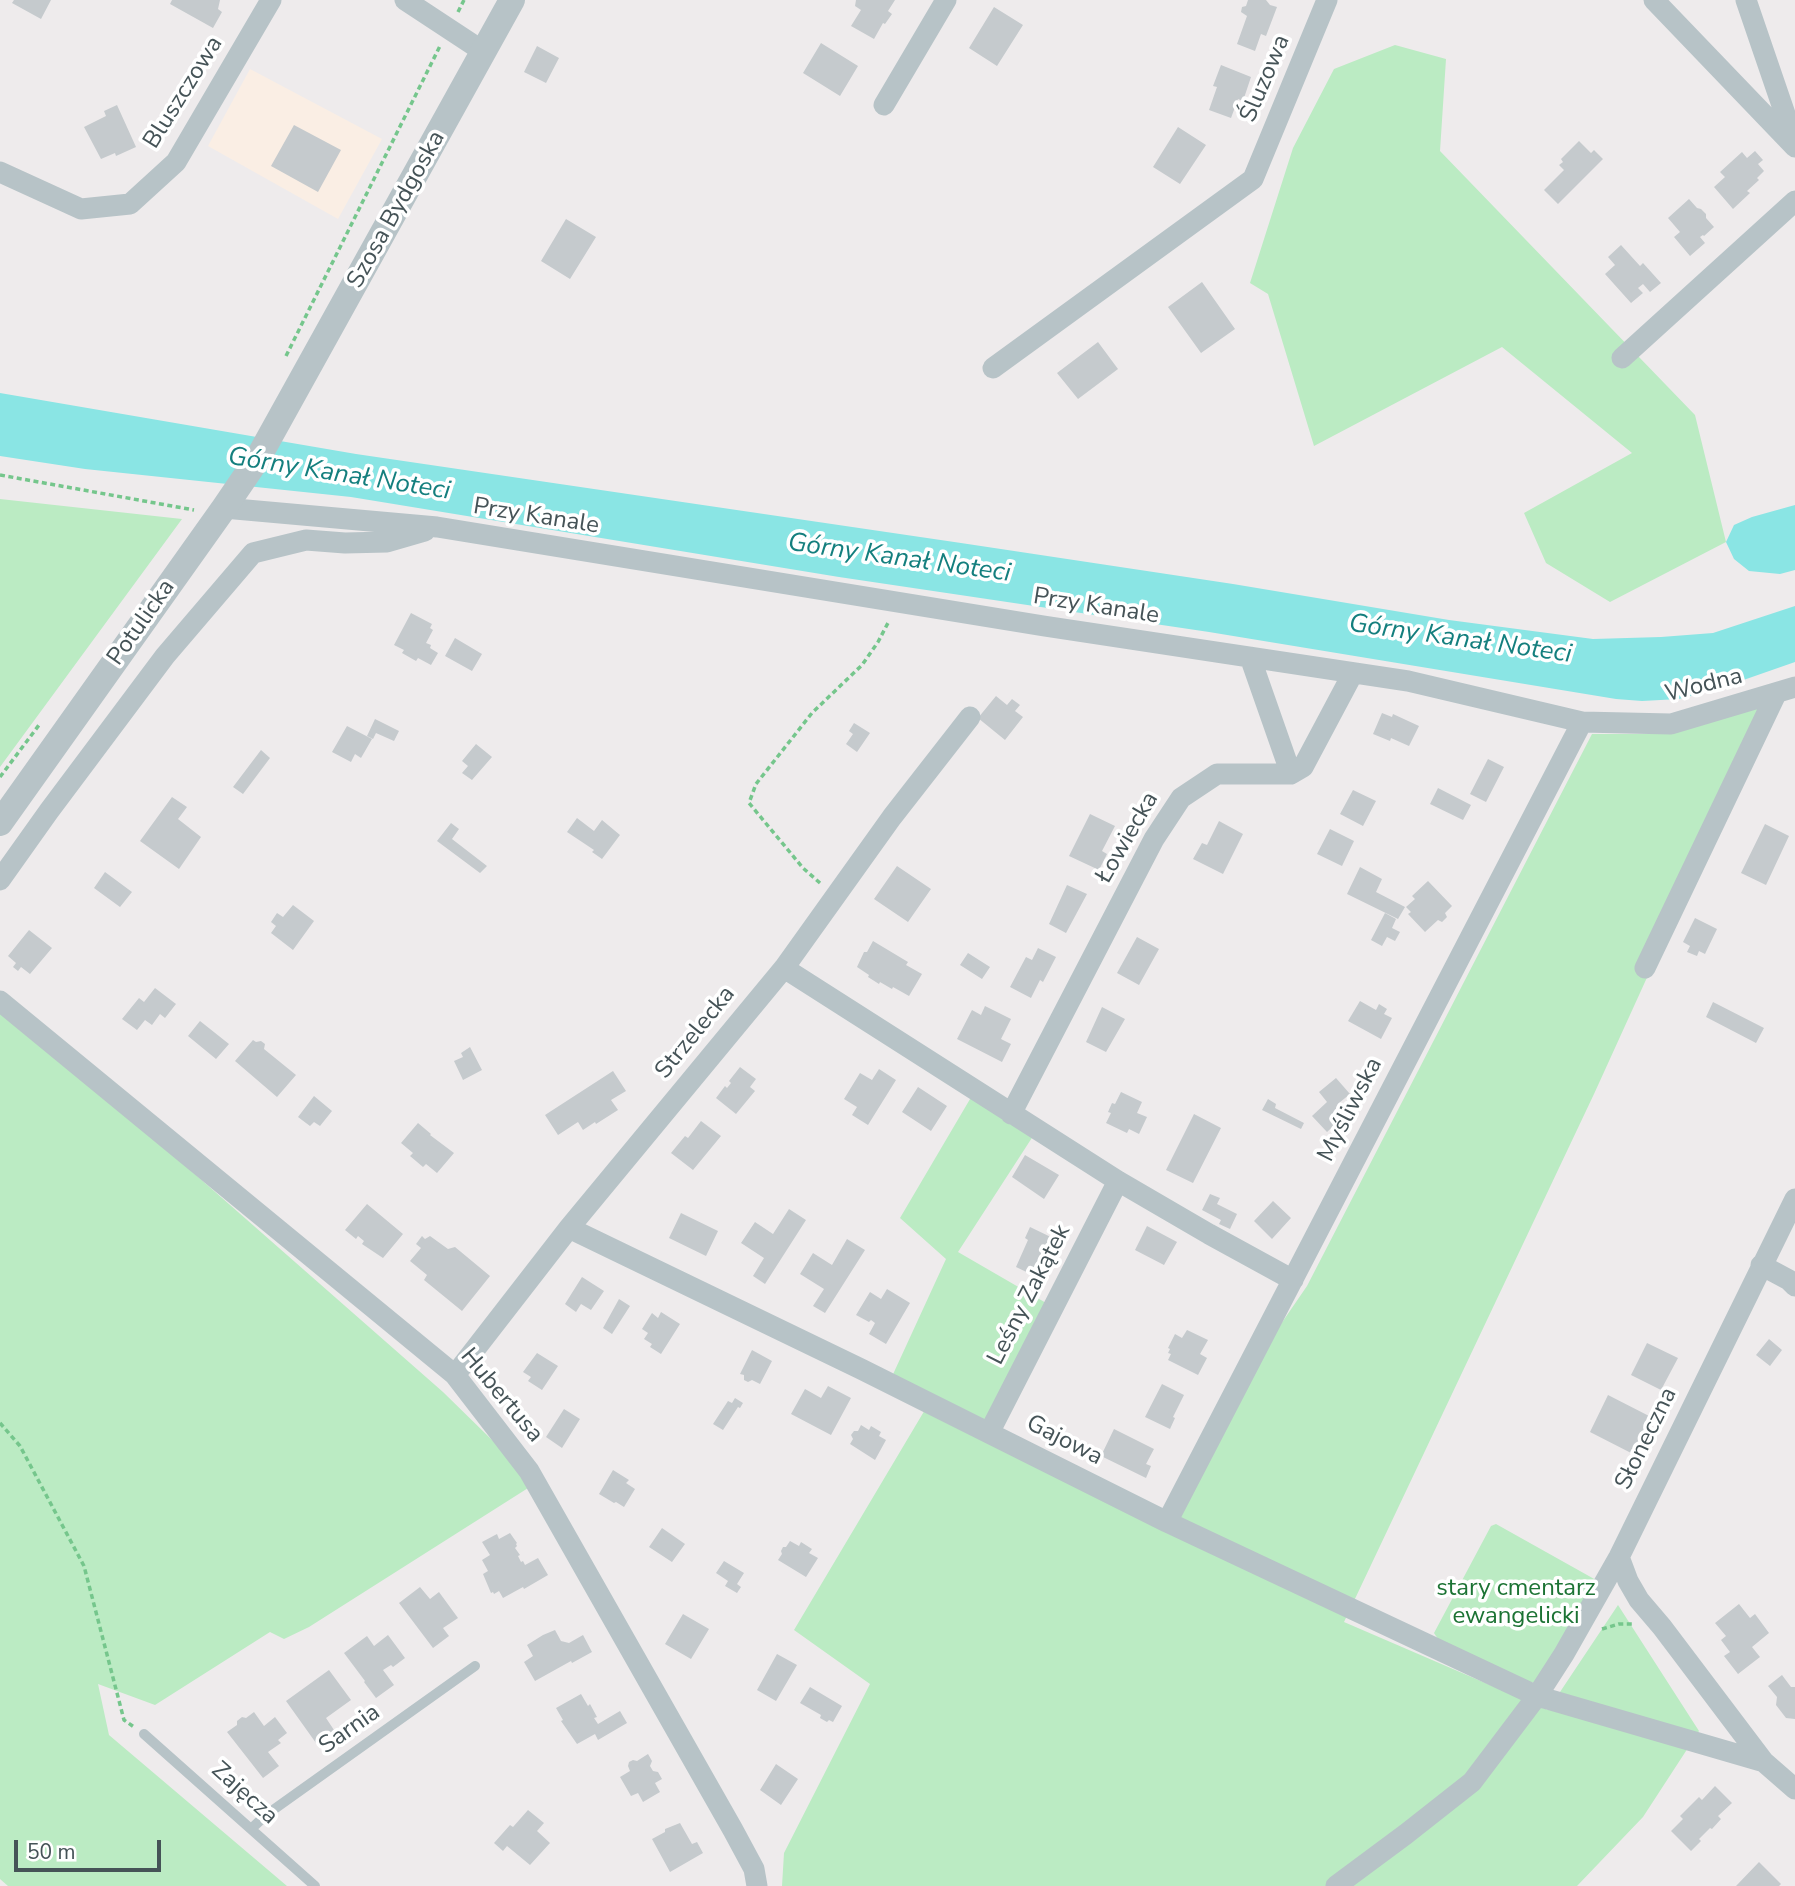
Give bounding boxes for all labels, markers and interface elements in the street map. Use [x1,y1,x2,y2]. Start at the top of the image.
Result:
street label: Śluzowa [1235,31,1297,127]
street label: Bluszczowa [138,32,230,154]
street label: Szosa Bydgoska [342,126,452,294]
water label: Górny Kanał Noteci [226,442,452,508]
street label: Przy Kanale [471,493,601,541]
water label: Górny Kanał Noteci [786,528,1012,590]
street label: Potulicka [102,575,182,671]
street label: Przy Kanale [1031,583,1161,631]
water label: Górny Kanał Noteci [1347,609,1573,671]
street label: Wodna [1662,663,1746,709]
street label: Łowiecka [1090,787,1166,889]
street label: Strzelecka [650,981,742,1085]
street label: Myśliwska [1313,1053,1389,1167]
street label: Leśny Zakątek [982,1220,1078,1370]
street label: Hubertusa [453,1343,549,1449]
street label: Słoneczna [1610,1383,1684,1495]
street label: Gajowa [1021,1410,1107,1472]
park label: stary cmentarz ewangelicki [1436,1575,1596,1631]
street label: Sarnia [314,1699,386,1761]
street label: Zajęcza [205,1757,283,1831]
scale bar [18,1826,164,1870]
text: 50 m [27,1838,76,1866]

